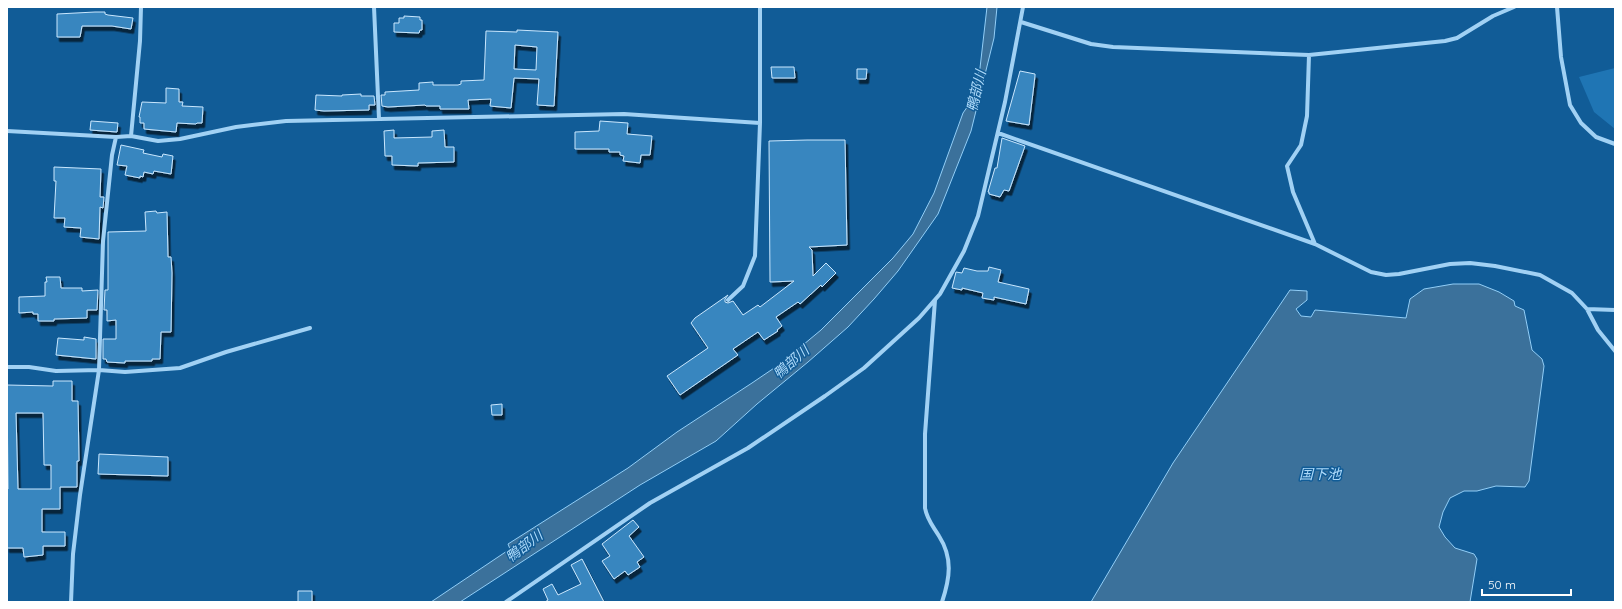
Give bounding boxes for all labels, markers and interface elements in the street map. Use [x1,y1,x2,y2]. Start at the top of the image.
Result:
water label: 鴨部川 [963,67,990,113]
water label: 鴨部川 [769,340,814,383]
water label: 国下池 [1299,465,1343,483]
water label: 鴨部川 [502,525,548,566]
scale bar [1482,571,1571,597]
text: 50 m [1488,577,1516,592]

